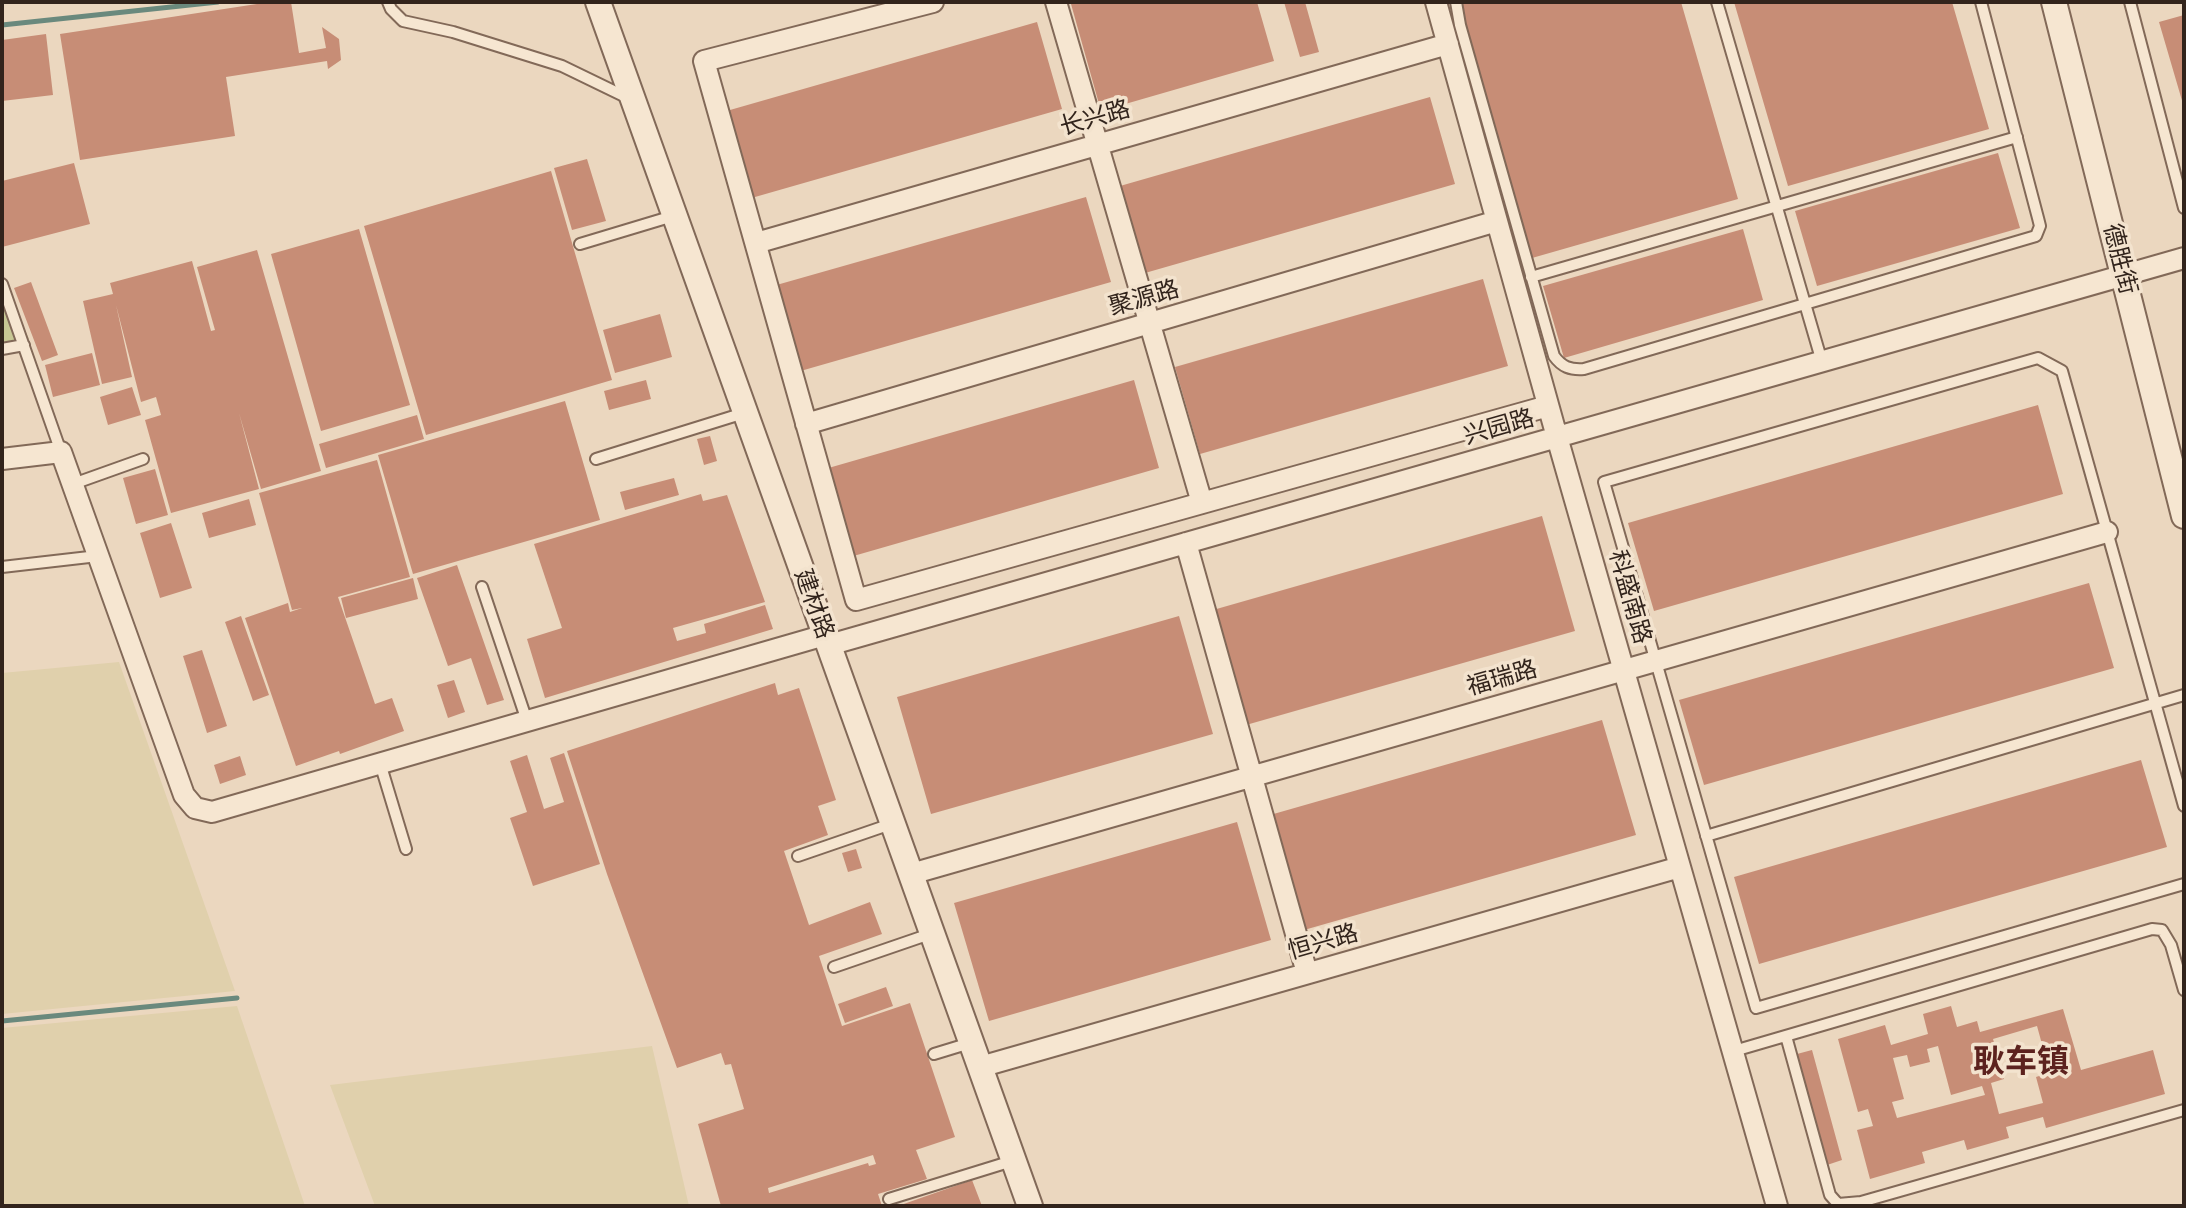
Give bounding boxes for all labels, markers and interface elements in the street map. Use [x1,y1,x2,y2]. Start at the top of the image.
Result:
street label: 长兴路 [1056,94,1134,142]
street label: 德胜街 [2097,221,2143,297]
street label: 聚源路 [1105,274,1183,322]
street label: 兴园路 [1460,403,1538,451]
street label: 科盛南路 [1603,547,1657,647]
street label: 建材路 [788,565,840,643]
street label: 福瑞路 [1463,654,1541,702]
street label: 恒兴路 [1284,918,1362,966]
district label: 耿车镇 [1973,1043,2069,1081]

